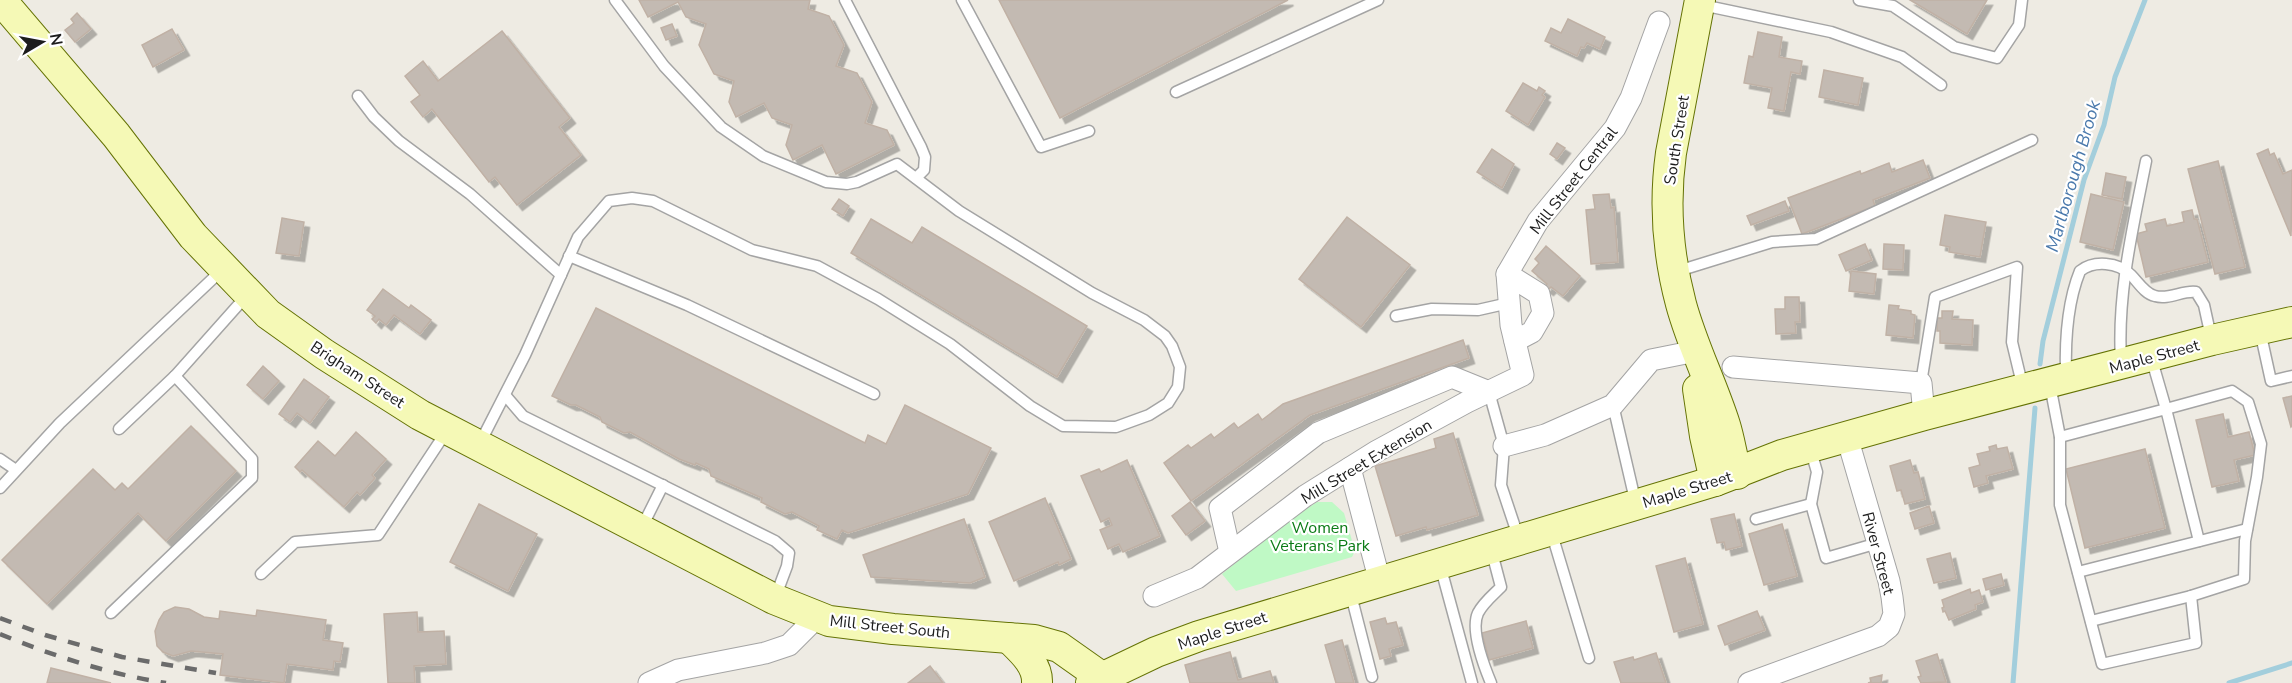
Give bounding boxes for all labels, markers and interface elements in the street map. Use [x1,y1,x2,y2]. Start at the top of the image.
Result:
north arrow [12,12,72,72]
text: N [44,32,68,47]
street label: South Street [1659,94,1695,186]
water label: Marlborough Brook [2040,96,2106,255]
street label: Mill Street Central [1525,122,1623,239]
street label: Maple Street [2107,334,2202,380]
street label: Brigham Street [306,336,409,414]
street label: Mill Street Extension [1297,414,1436,510]
street label: Maple Street [1640,466,1735,514]
street label: River Street [1856,510,1900,597]
park label: Women Veterans Park [1269,517,1371,557]
street label: Maple Street [1175,606,1270,656]
street label: Mill Street South [828,610,951,644]

